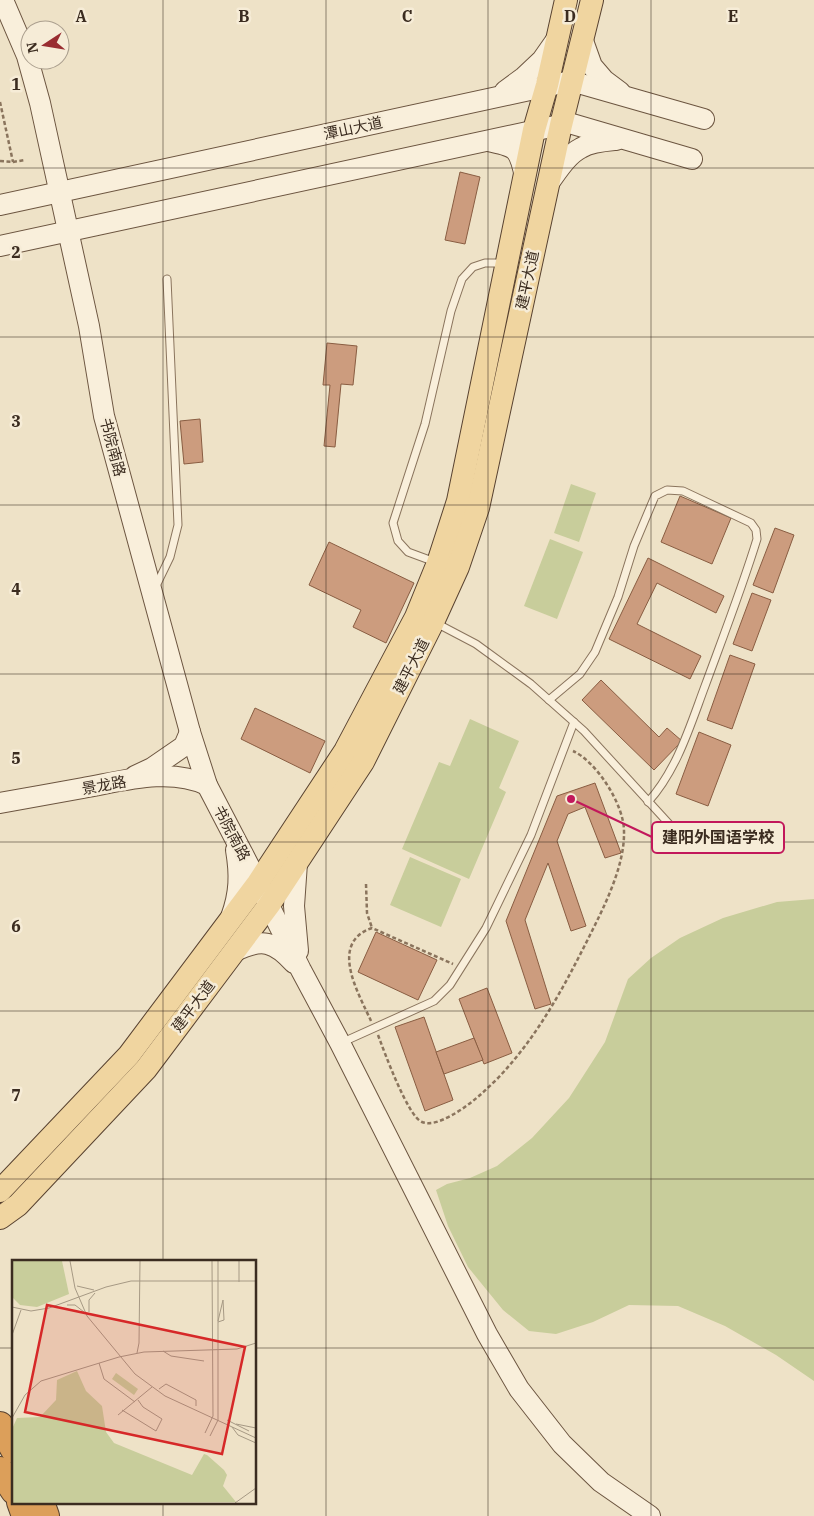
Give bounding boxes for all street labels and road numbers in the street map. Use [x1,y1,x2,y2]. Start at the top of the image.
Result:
street label: 潭山大道 [322,112,384,144]
street label: 建平大道 [511,249,543,311]
street label: 书院南路 [96,416,130,478]
street label: 建平大道 [389,635,433,697]
street label: 景龙路 [80,772,128,798]
street label: 书院南路 [210,802,254,864]
street label: 建平大道 [167,976,219,1036]

